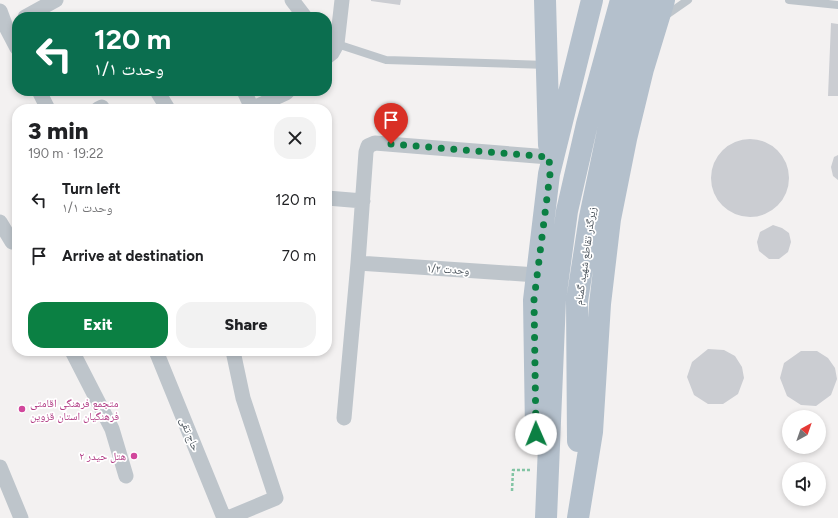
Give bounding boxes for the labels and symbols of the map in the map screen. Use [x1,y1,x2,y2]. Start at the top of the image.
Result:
pin [374,103,408,144]
street label: زیرگذر تقاطع شهید گمنام [572,206,599,306]
street label: وحدت ۱/۲ [426,262,470,277]
place label: متجمع فرهنگی اقامتی فرهنگیان استان قزوین [30,397,119,423]
marker: متجمع فرهنگی اقامتی فرهنگیان استان قزوین [17,404,27,414]
north arrow [782,410,826,454]
position arrow [515,413,557,455]
street label: حاج تقی [177,415,202,453]
place label: هتل حیدر ۲ [79,450,126,463]
marker: هتل حیدر ۲ [129,451,139,461]

